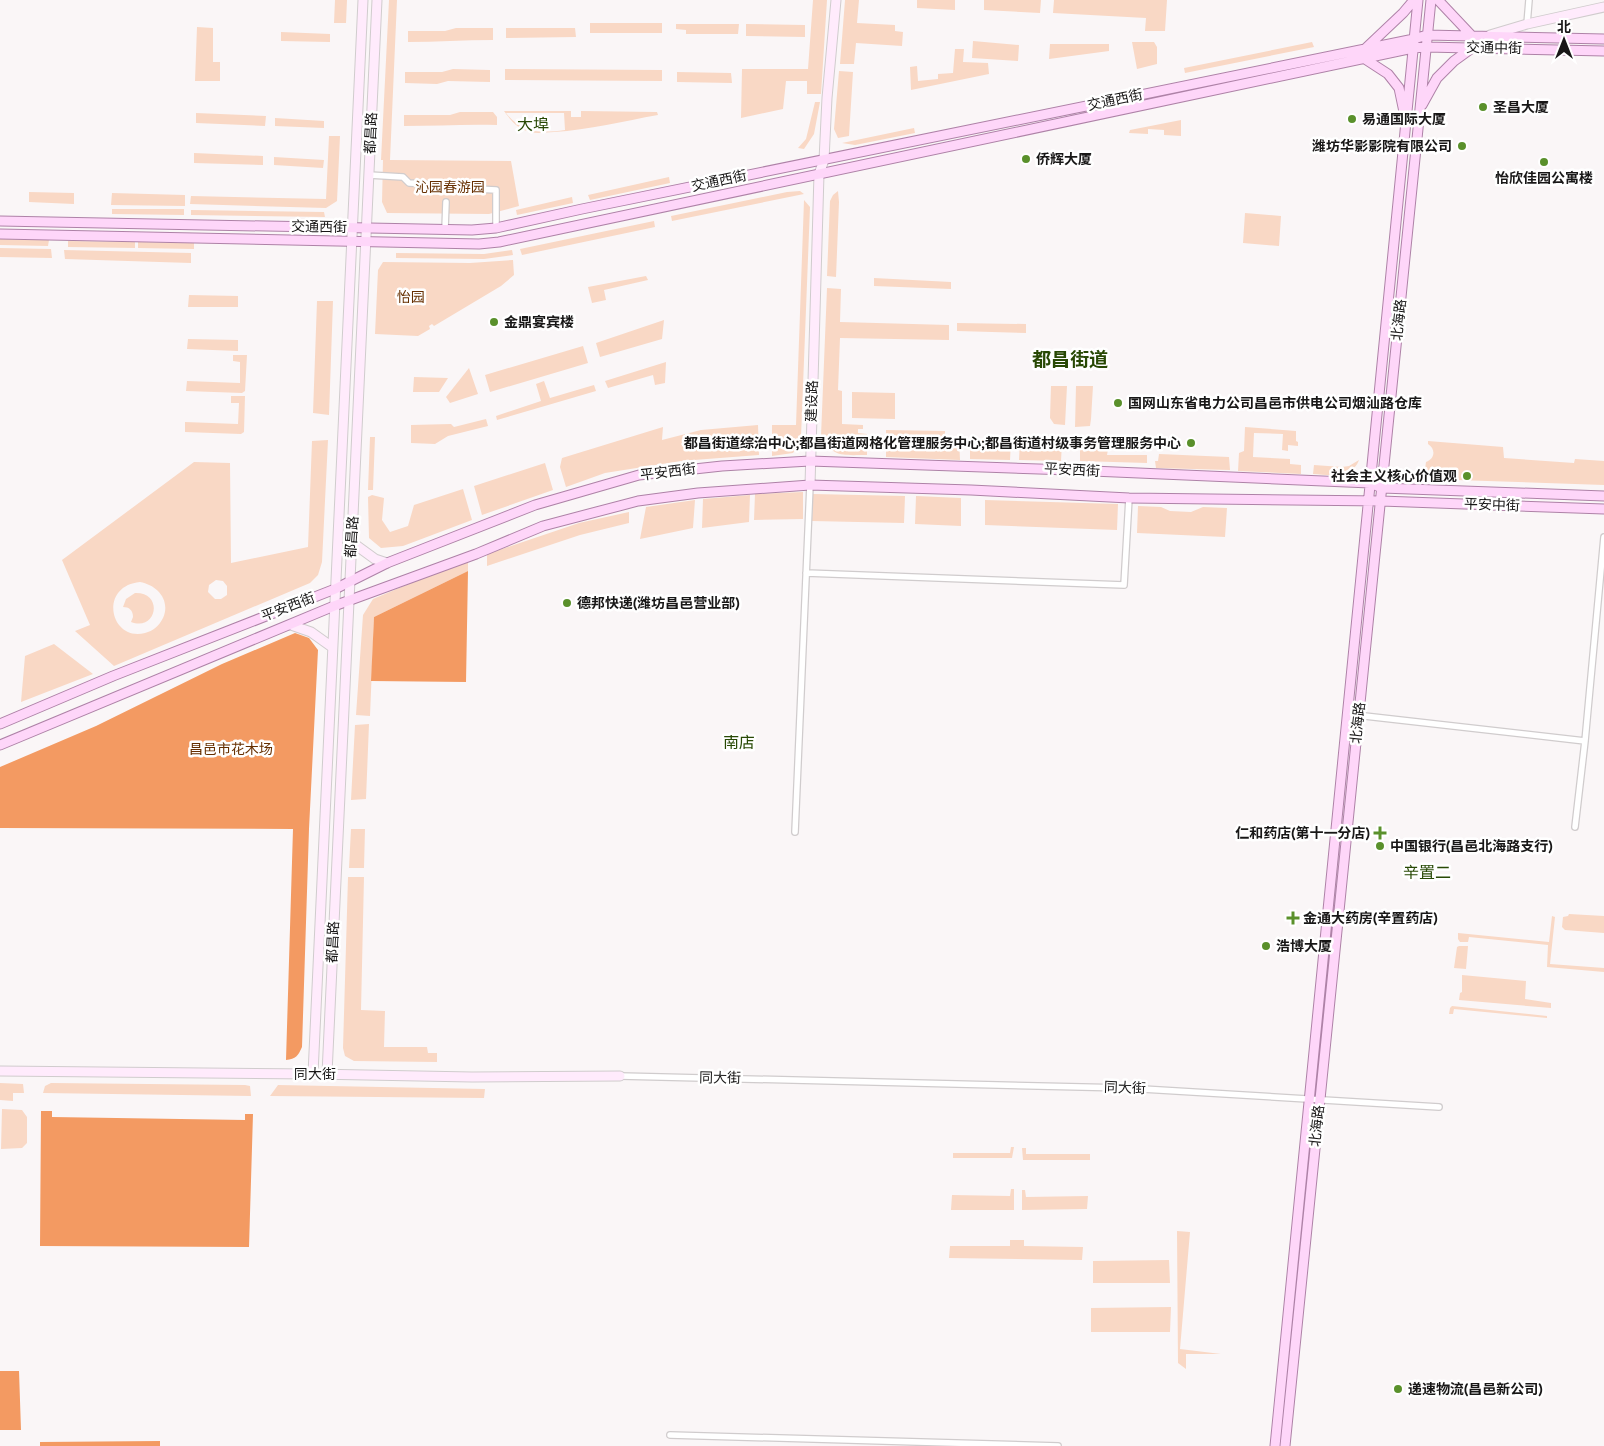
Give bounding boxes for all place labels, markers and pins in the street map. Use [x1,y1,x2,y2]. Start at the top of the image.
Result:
place label: 圣昌大厦 [1493,99,1549,116]
marker: 圣昌大厦 [1477,101,1489,113]
place label: 易通国际大厦 [1362,111,1446,128]
marker: 易通国际大厦 [1346,113,1358,125]
place label: 潍坊华影影院有限公司 [1312,138,1452,155]
marker: 潍坊华影影院有限公司 [1456,140,1468,152]
place label: 侨辉大厦 [1036,151,1092,168]
marker: 侨辉大厦 [1020,153,1032,165]
marker: 怡欣佳园公寓楼 [1538,156,1550,168]
place label: 怡欣佳园公寓楼 [1495,170,1593,187]
place label: 金鼎宴宾楼 [504,314,574,331]
marker: 金鼎宴宾楼 [488,316,500,328]
place label: 国网山东省电力公司昌邑市供电公司烟汕路仓库 [1128,395,1422,412]
marker: 国网山东省电力公司昌邑市供电公司烟汕路仓库 [1112,397,1124,409]
place label: 都昌街道综治中心;都昌街道网格化管理服务中心;都昌街道村级事务管理服务中心 [684,435,1181,452]
marker: 都昌街道综治中心;都昌街道网格化管理服务中心;都昌街道村级事务管理服务中心 [1185,437,1197,449]
place label: 社会主义核心价值观 [1331,468,1457,485]
marker: 社会主义核心价值观 [1461,470,1473,482]
place label: 德邦快递(潍坊昌邑营业部) [577,595,740,612]
marker: 德邦快递(潍坊昌邑营业部) [561,597,573,609]
place label: 仁和药店(第十一分店) [1235,825,1370,842]
marker: 仁和药店(第十一分店) [1374,827,1386,839]
place label: 中国银行(昌邑北海路支行) [1390,838,1553,855]
marker: 中国银行(昌邑北海路支行) [1374,840,1386,852]
place label: 金通大药房(辛置药店) [1303,910,1438,927]
marker: 金通大药房(辛置药店) [1287,912,1299,924]
place label: 浩博大厦 [1276,938,1332,955]
marker: 浩博大厦 [1260,940,1272,952]
place label: 递速物流(昌邑新公司) [1408,1381,1543,1398]
marker: 递速物流(昌邑新公司) [1392,1383,1404,1395]

